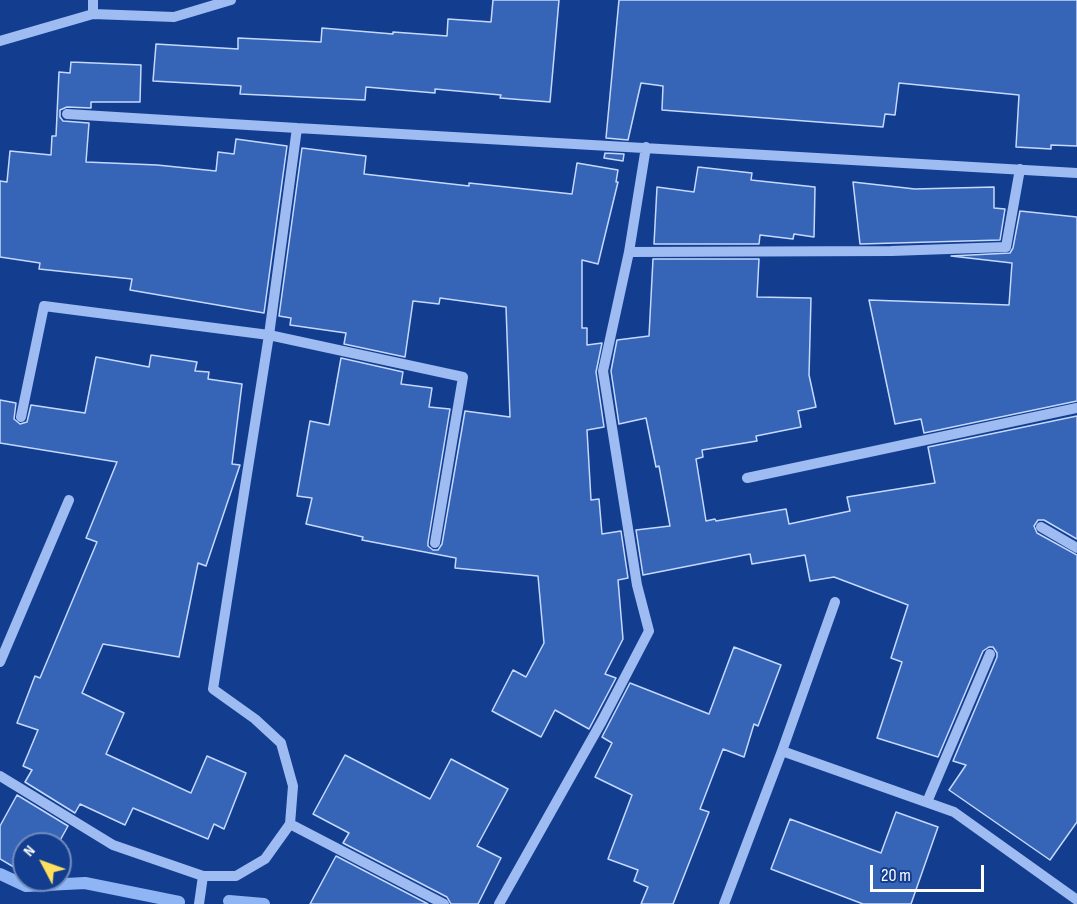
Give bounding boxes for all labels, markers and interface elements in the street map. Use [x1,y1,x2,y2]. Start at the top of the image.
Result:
north arrow [12,832,72,892]
text: N [20,842,40,861]
scale bar [873,853,987,891]
text: 20 m [881,865,911,886]

